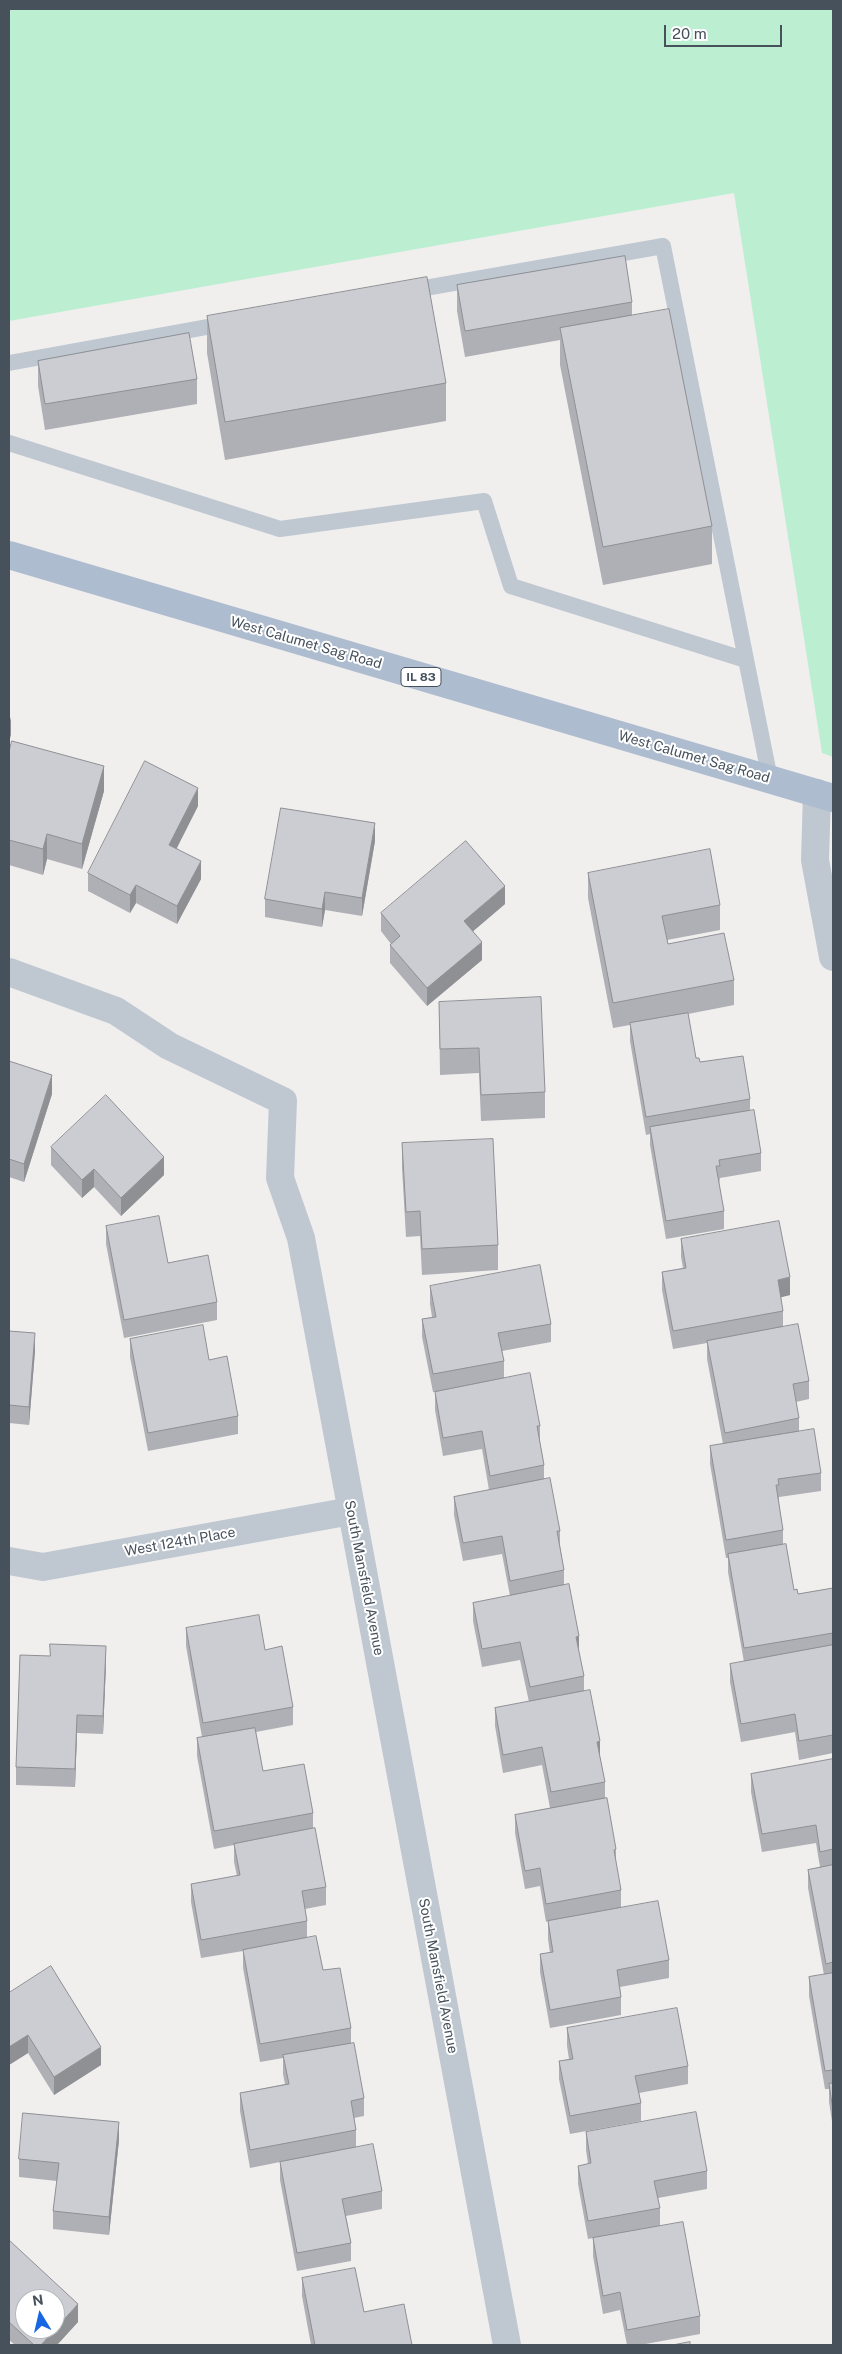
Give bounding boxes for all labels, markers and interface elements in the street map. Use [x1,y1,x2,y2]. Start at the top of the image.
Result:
scale bar [667,15,784,47]
text: 20 m [672,25,707,42]
street label: West Calumet Sag Road [228,613,384,673]
road number: IL 83 [401,668,441,686]
street label: West Calumet Sag Road [616,727,772,787]
street label: South Mansfield Avenue [341,1499,387,1657]
street label: West 124th Place [123,1524,237,1560]
street label: South Mansfield Avenue [415,1897,461,2055]
north arrow [15,2289,65,2339]
text: N [31,2291,44,2309]

